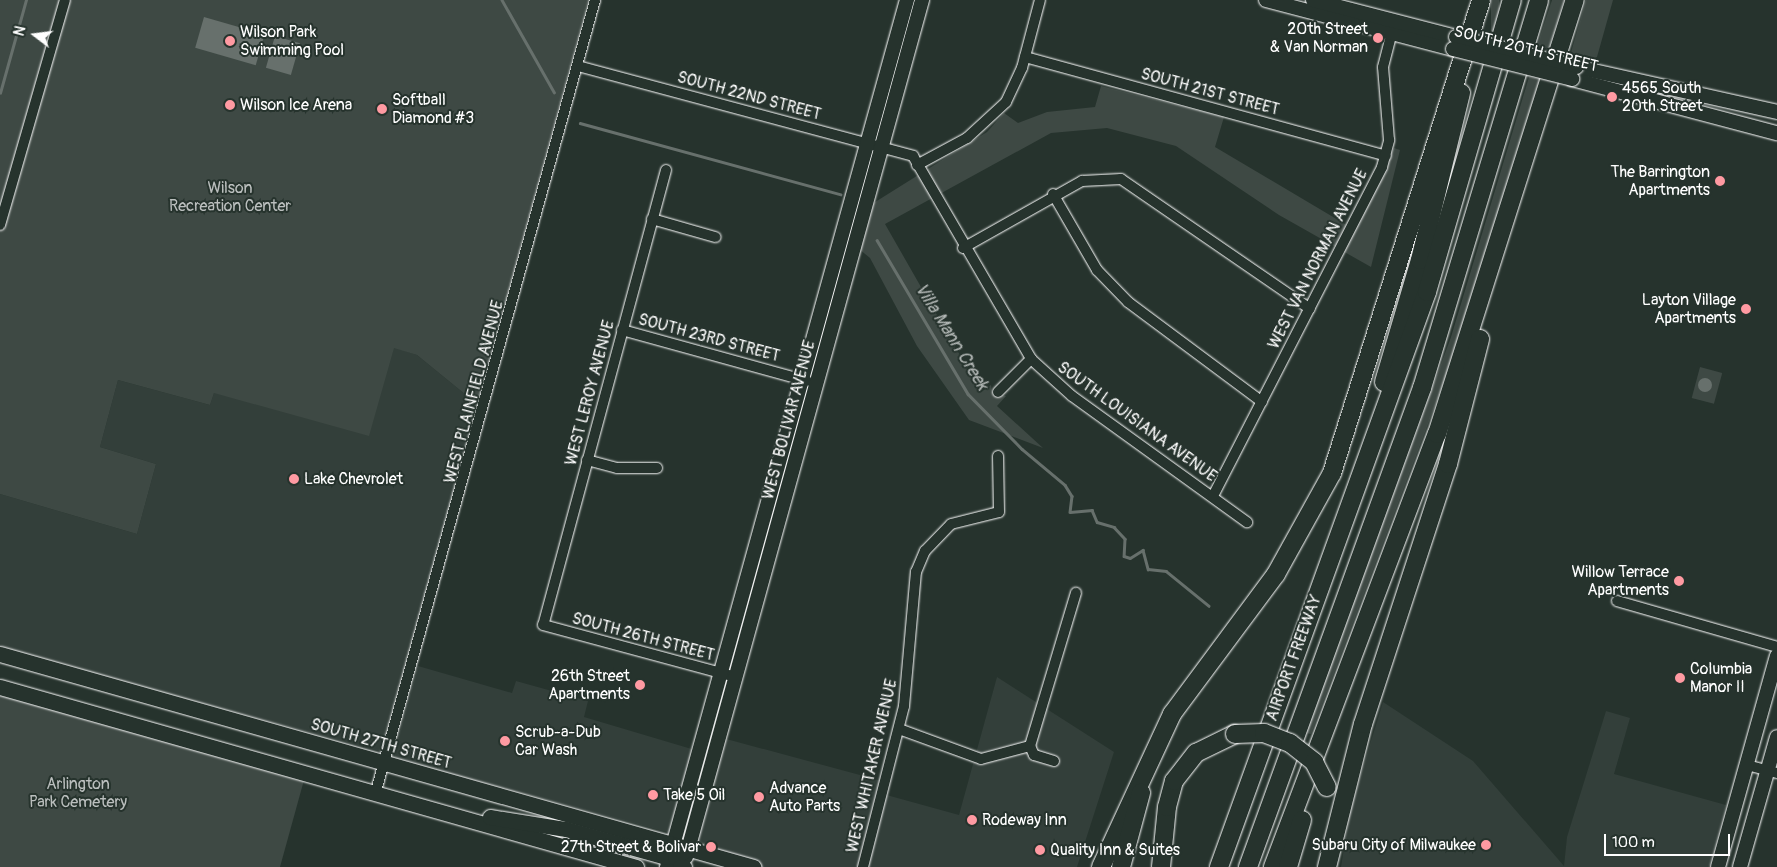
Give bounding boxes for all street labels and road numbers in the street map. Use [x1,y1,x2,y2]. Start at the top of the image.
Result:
street label: SOUTH 20TH STREET [1452,22,1600,76]
street label: SOUTH 21ST STREET [1139,64,1281,120]
street label: SOUTH 22ND STREET [675,68,823,124]
street label: WEST VAN NORMAN AVENUE [1264,166,1372,352]
street label: WEST PLAINFIELD AVENUE [440,298,508,486]
street label: SOUTH 23RD STREET [636,310,782,366]
street label: WEST LEROY AVENUE [561,318,619,468]
street label: WEST BOLIVAR AVENUE [758,338,820,502]
street label: SOUTH LOUISIANA AVENUE [1054,358,1220,486]
street label: AIRPORT FREEWAY [1262,592,1326,724]
street label: SOUTH 26TH STREET [570,609,716,665]
street label: WEST WHITAKER AVENUE [843,677,901,855]
street label: SOUTH 27TH STREET [308,715,454,773]

